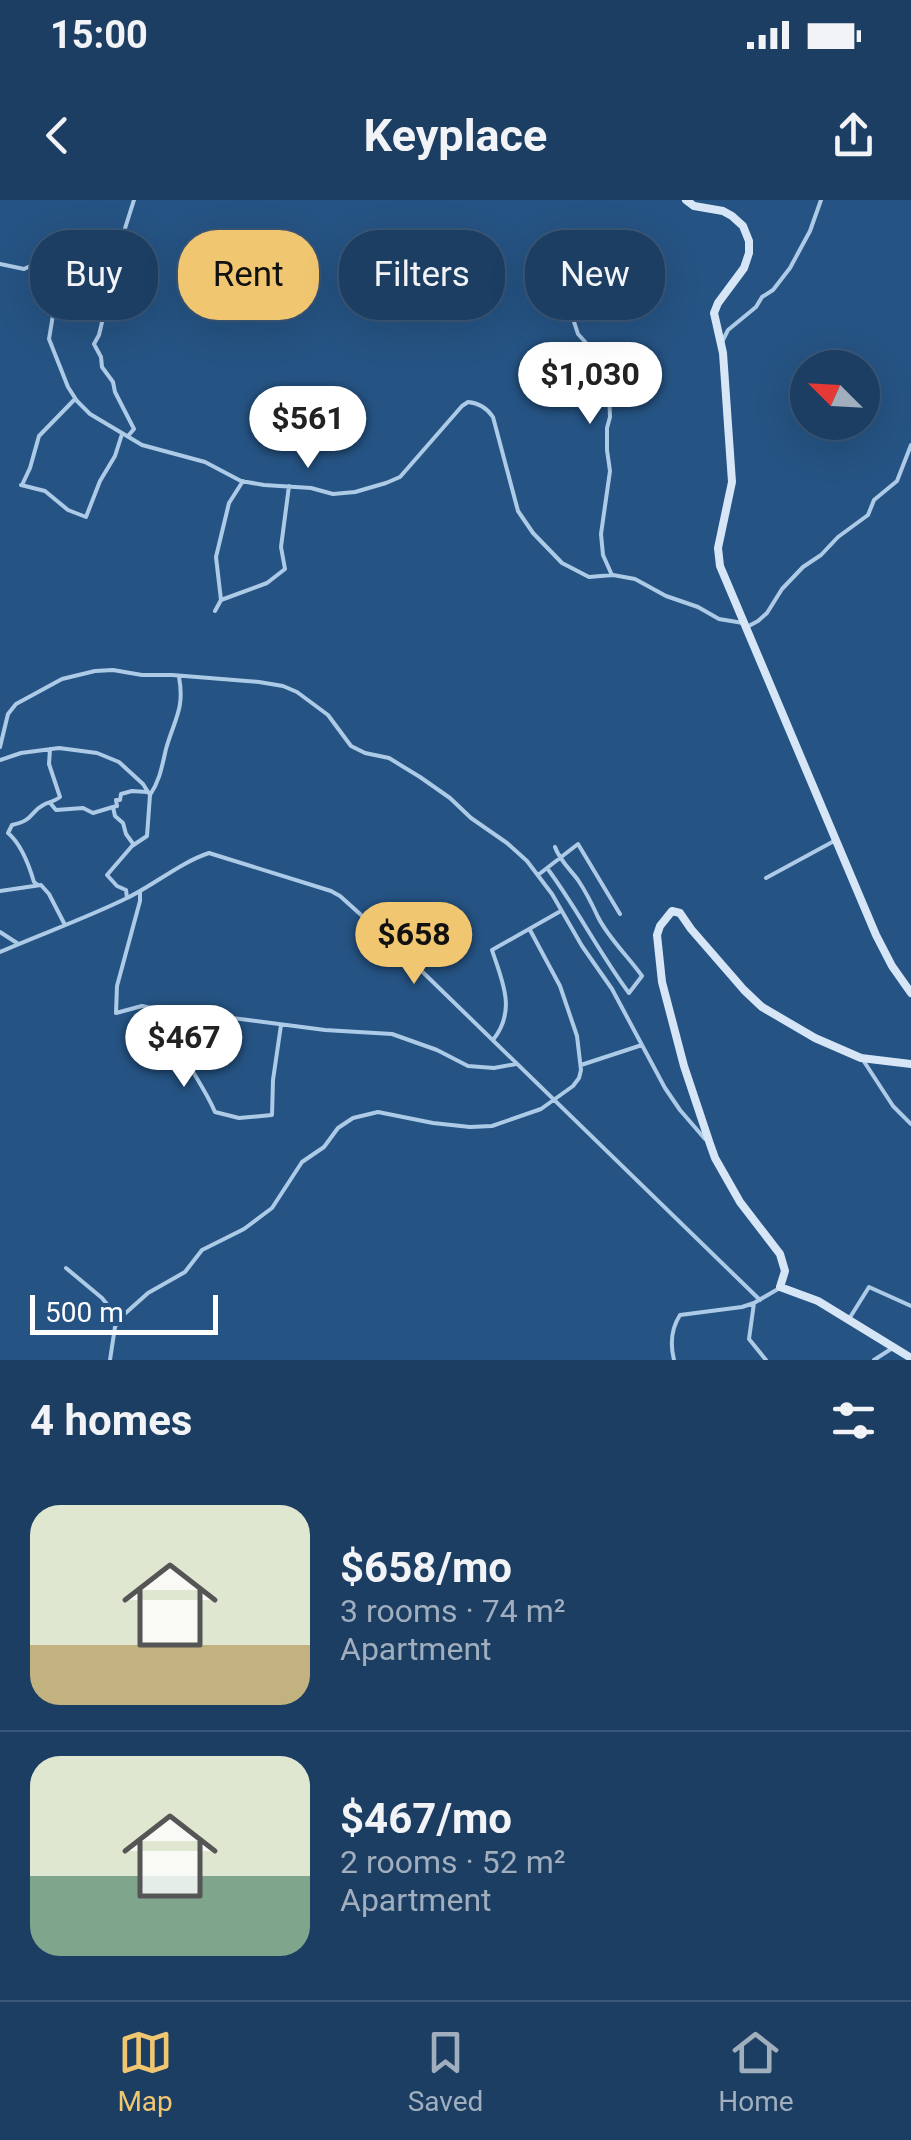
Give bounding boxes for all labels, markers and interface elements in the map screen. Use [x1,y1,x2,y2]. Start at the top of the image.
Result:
text: 15:00 [50,13,148,57]
icon: back [30,108,85,163]
icon: share [826,108,881,163]
text: Keyplace [364,109,547,162]
chip: Buy [30,230,158,320]
chip: Rent [178,230,319,320]
chip: Filters [339,230,505,320]
chip: New [525,230,665,320]
pin: $1,030 [509,342,671,427]
north arrow [790,350,880,440]
map controls [790,350,880,440]
text: $1,030 [540,355,640,393]
pin: $561 [249,386,367,471]
text: $561 [271,399,345,437]
pin: $658 [355,902,473,987]
text: $658 [377,915,451,953]
pin: $467 [125,1005,243,1090]
text: $467 [147,1018,221,1056]
scale bar [30,1290,218,1334]
text: 500 m [45,1296,124,1329]
icon: filters [826,1393,881,1448]
text: 4 homes [30,1396,192,1445]
text: $658/mo [340,1543,512,1592]
icon: home [110,1545,230,1665]
text: 3 rooms · 74 m² [340,1592,565,1630]
text: Apartment [340,1630,492,1668]
text: $467/mo [340,1794,512,1843]
icon: home [110,1796,230,1916]
text: 2 rooms · 52 m² [340,1843,565,1881]
text: Apartment [340,1881,492,1919]
tab: Map [117,2025,173,2118]
tab: Saved [408,2025,483,2118]
tab: Home [718,2025,794,2118]

